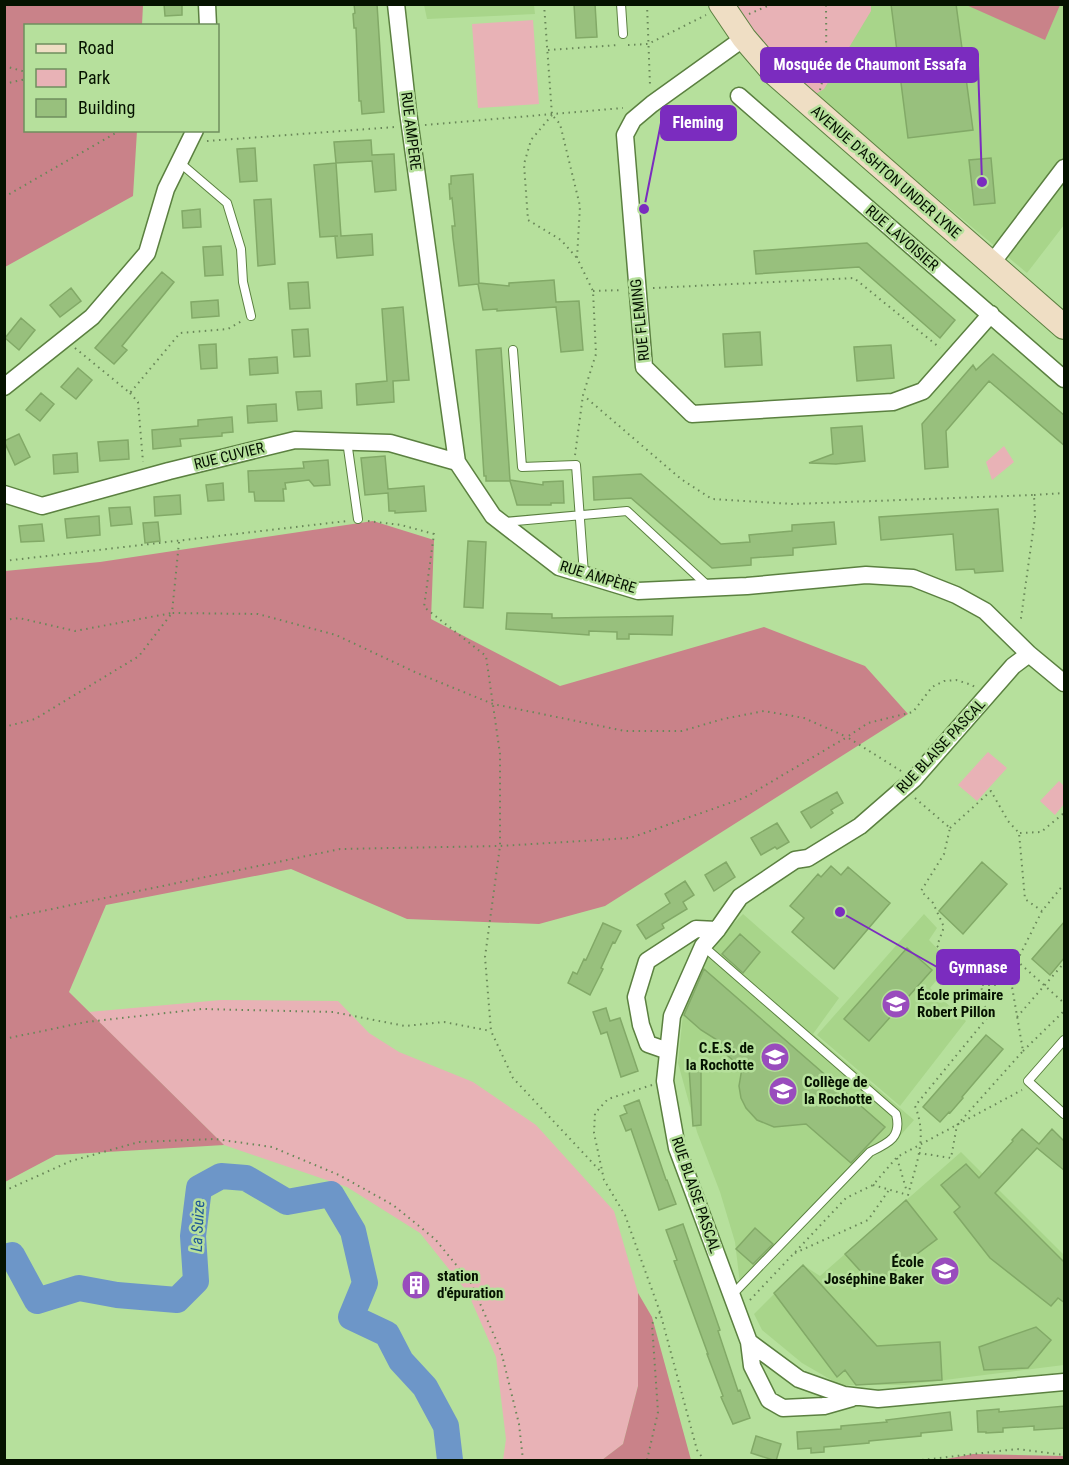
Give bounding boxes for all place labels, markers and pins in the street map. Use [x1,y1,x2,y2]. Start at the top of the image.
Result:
callout: Mosquée de Chaumont Essafa [761,48,978,82]
callout: Fleming [661,106,736,140]
callout: Gymnase [937,950,1019,984]
place label: École primaire Robert Pillon [917,986,1003,1021]
school or university icon: École primaire Robert Pillon [880,988,912,1020]
place label: C.E.S. de la Rochotte [686,1039,754,1074]
school or university icon: C.E.S. de la Rochotte [759,1041,791,1073]
place label: Collège de la Rochotte [804,1073,872,1108]
school or university icon: Collège de la Rochotte [767,1075,799,1107]
place label: École Joséphine Baker [824,1253,924,1288]
school or university icon: École Joséphine Baker [929,1255,961,1287]
place label: station d'épuration [437,1267,503,1302]
building icon: station d'épuration [400,1269,432,1301]

